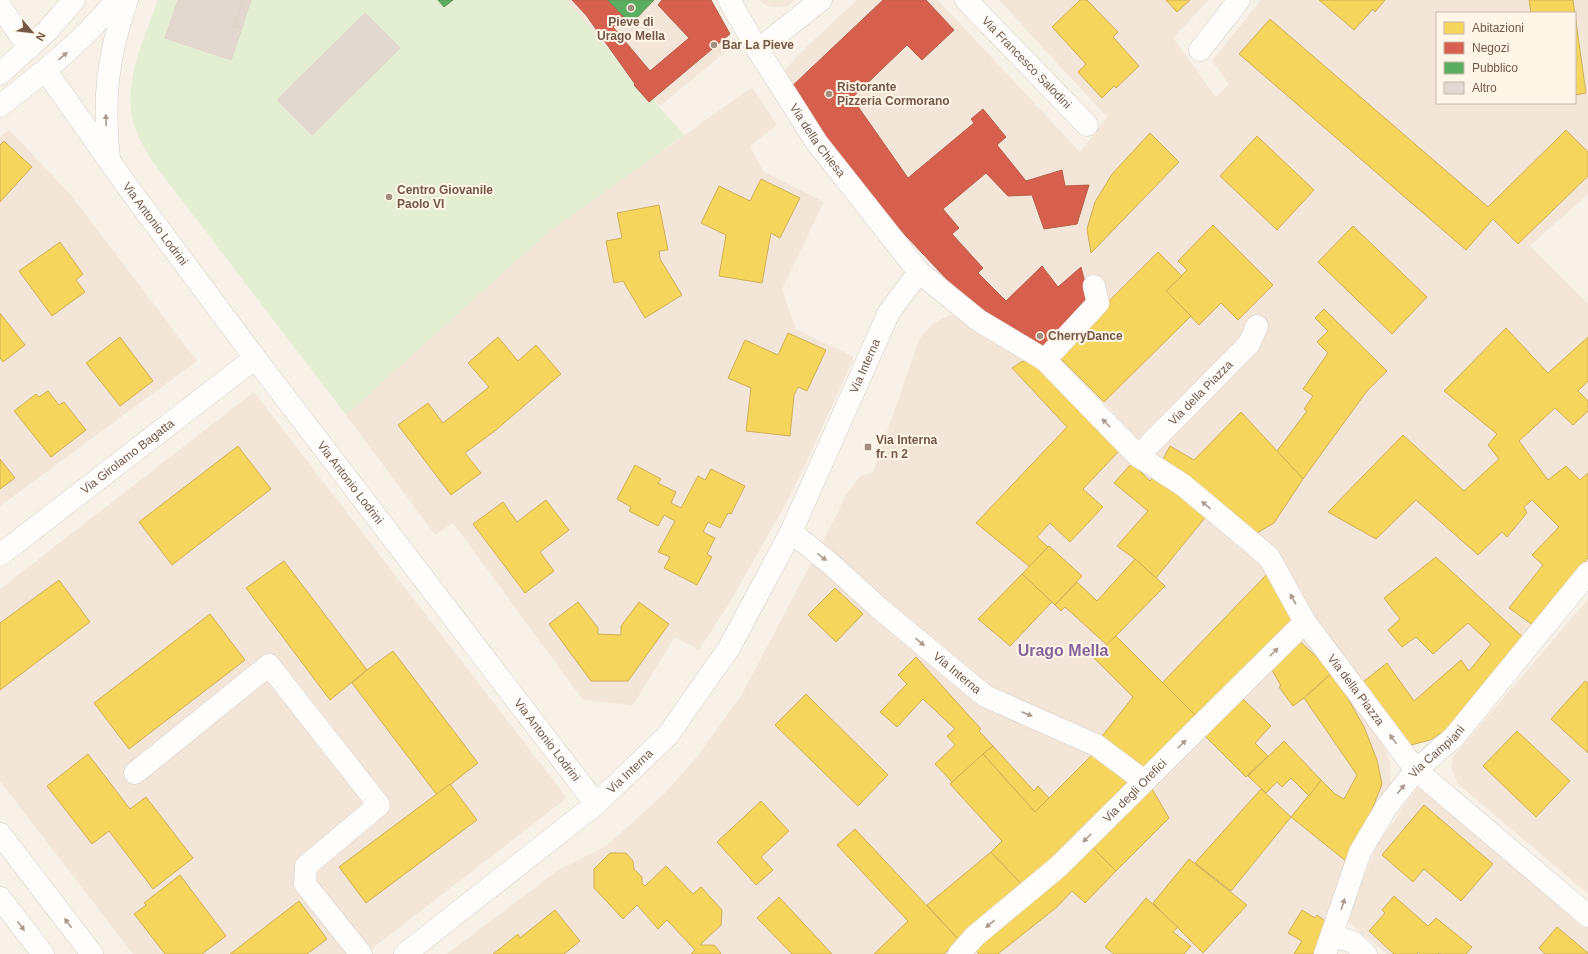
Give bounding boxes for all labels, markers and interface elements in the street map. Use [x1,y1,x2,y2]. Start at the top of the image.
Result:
marker: Pieve di Urago Mella [626,3,636,13]
north arrow [12,12,52,52]
legend [1436,12,1576,104]
street label: Via Francesco Salodini [979,14,1074,111]
place label: Pieve di Urago Mella [597,15,665,43]
text: Abitazioni [1472,21,1524,35]
text: N [34,30,48,43]
place label: Bar La Pieve [722,38,794,52]
marker: Bar La Pieve [709,40,719,50]
text: Negozi [1472,41,1509,55]
one-way arrow [58,51,69,60]
text: Pubblico [1472,61,1518,75]
place label: Ristorante Pizzeria Cormorano [837,80,950,108]
text: Altro [1472,81,1497,95]
marker: Ristorante Pizzeria Cormorano [824,89,834,99]
street label: Via della Chiesa [787,101,848,180]
one-way arrow [103,113,109,126]
street label: Via Antonio Lodrini [120,180,191,268]
place label: Centro Giovanile Paolo VI [397,183,493,211]
marker: Centro Giovanile Paolo VI [384,192,394,202]
place label: CherryDance [1048,329,1123,343]
marker: CherryDance [1035,331,1045,341]
street label: Via Interna [847,336,883,395]
street label: Via della Piazza [1166,357,1236,428]
street label: Via Girolamo Bagatta [78,416,177,497]
one-way arrow [1101,418,1111,428]
place label: Via Interna fr. n 2 [876,433,937,461]
street label: Via Antonio Lodrini [314,439,386,527]
marker: Via Interna fr. n 2 [863,442,873,452]
one-way arrow [1201,500,1212,509]
one-way arrow [816,552,827,561]
one-way arrow [1289,593,1296,605]
one-way arrow [914,637,925,646]
district label: Urago Mella [1018,642,1108,659]
one-way arrow [1269,647,1279,657]
street label: Via Interna [930,649,984,697]
street label: Via della Piazza [1325,652,1387,728]
street label: Via Antonio Lodrini [511,696,583,784]
one-way arrow [1021,711,1032,717]
street label: Via Campiani [1406,723,1468,781]
one-way arrow [1389,733,1397,744]
one-way arrow [1177,739,1187,749]
street label: Via Interna [604,746,656,796]
street label: Via degli Orefici [1100,756,1169,825]
one-way arrow [1396,784,1405,795]
one-way arrow [1082,833,1092,843]
one-way arrow [1340,898,1346,910]
one-way arrow [64,918,72,928]
one-way arrow [17,920,26,931]
one-way arrow [984,920,995,929]

